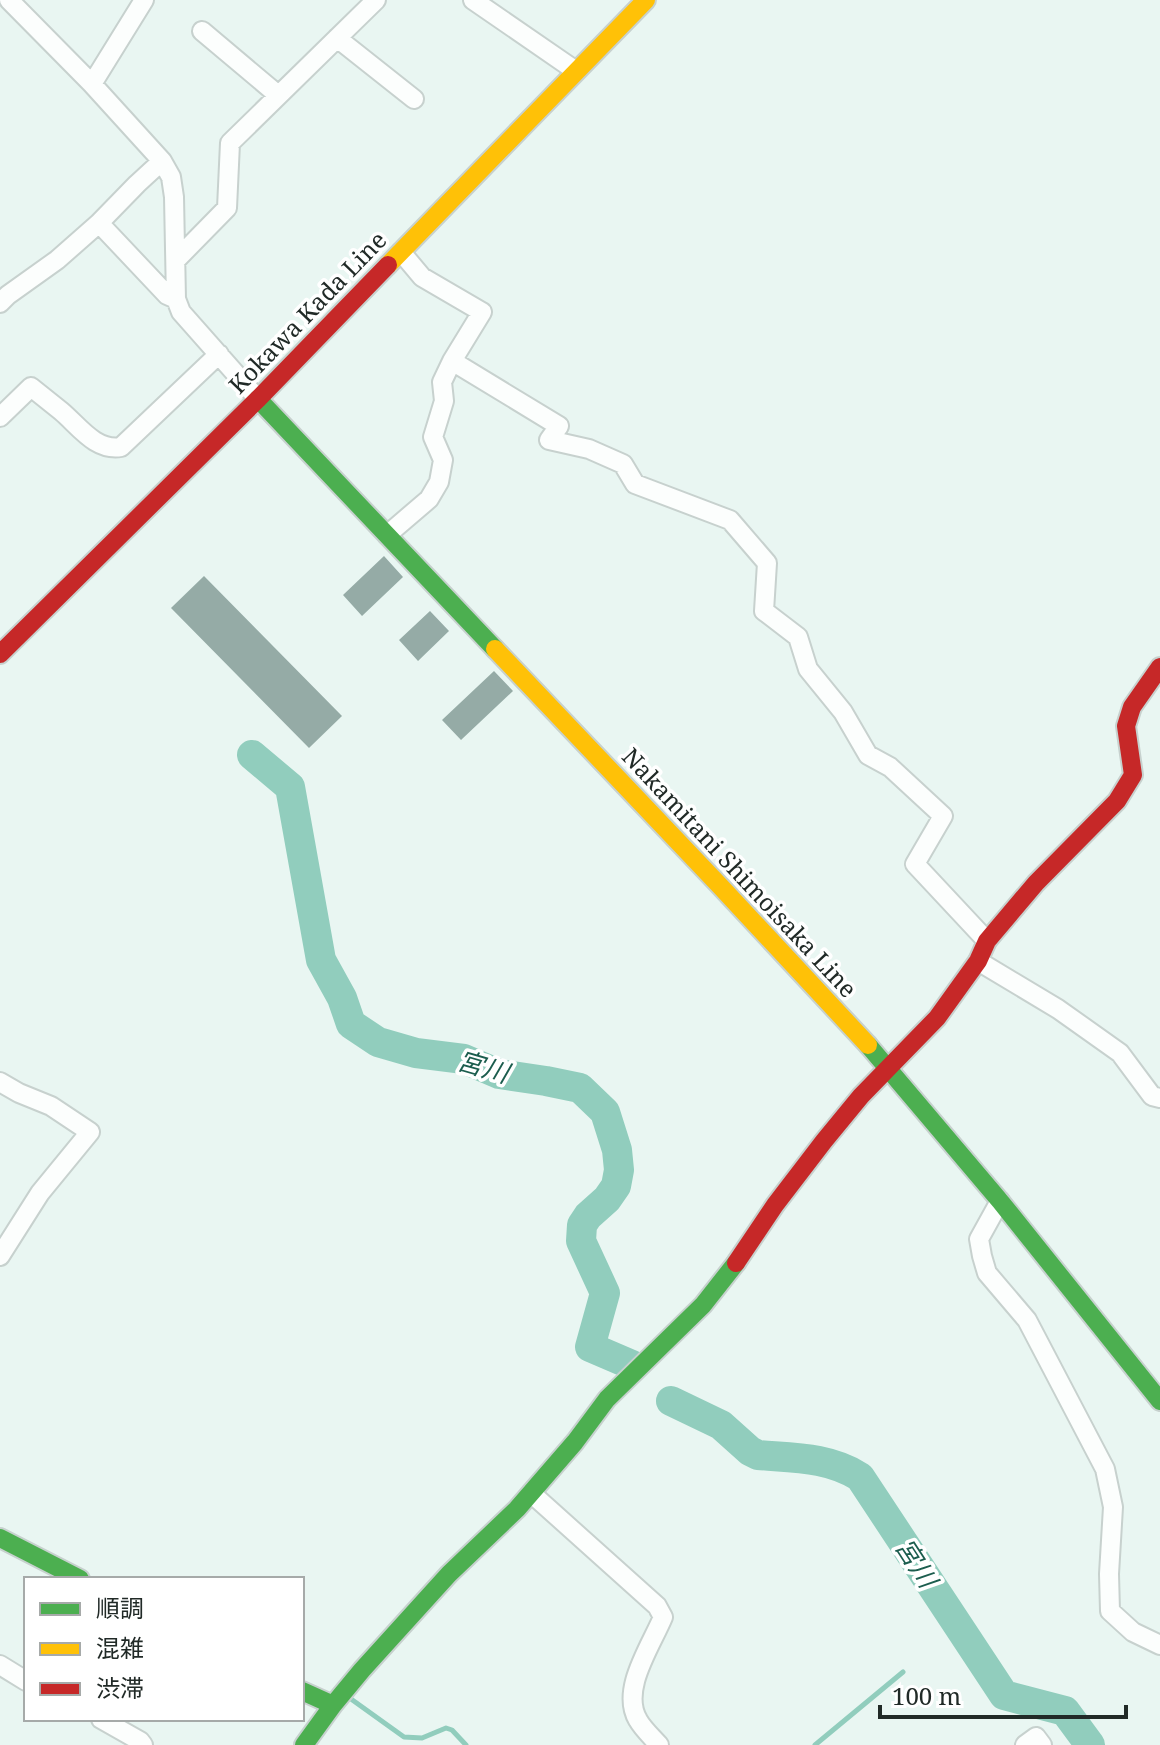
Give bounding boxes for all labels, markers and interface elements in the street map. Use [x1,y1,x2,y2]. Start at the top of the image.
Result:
street label: Kokawa Kada Line [221,224,393,400]
street label: Nakamitani Shimoisaka Line [615,740,865,1004]
water label: 宮川 [453,1042,516,1091]
water label: 宮川 [888,1531,948,1597]
legend [24,1577,304,1721]
text: 順調 [96,1591,144,1624]
text: 混雑 [96,1631,144,1664]
scale bar [880,1669,1126,1719]
text: 渋滞 [96,1671,144,1704]
text: 100 m [892,1679,961,1712]

